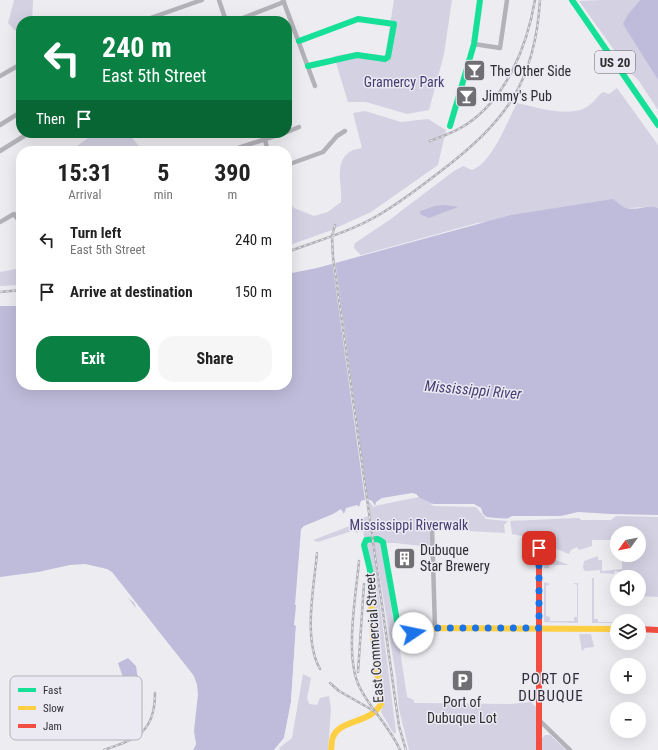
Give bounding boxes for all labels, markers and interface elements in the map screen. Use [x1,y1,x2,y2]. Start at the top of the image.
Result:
text: 240 m [102,31,172,64]
icon: left [36,32,88,84]
road number: US 20 [595,51,635,73]
bar icon: The Other Side [461,58,487,84]
place label: The Other Side [490,63,572,79]
text: East 5th Street [102,65,206,86]
park label: Gramercy Park [364,74,445,90]
bar icon: Jimmy's Pub [453,83,479,109]
place label: Jimmy's Pub [482,88,552,104]
icon: arrive [73,108,95,130]
text: Then [36,110,65,128]
text: 15:31 [57,159,112,187]
text: 5 [157,159,169,187]
text: 390 [214,159,251,187]
text: Arrival [68,187,101,202]
text: min [154,187,173,202]
text: m [228,187,237,202]
text: Turn left [70,224,121,242]
icon: left [36,229,58,251]
text: 240 m [235,231,272,249]
text: East 5th Street [70,242,145,257]
icon: arrive [36,281,58,303]
text: Arrive at destination [70,283,193,301]
text: 150 m [235,283,272,301]
button: Exit [36,336,150,382]
button: Share [158,336,272,382]
water label: Mississippi River [424,377,523,403]
park label: Mississippi Riverwalk [350,517,469,533]
north arrow [610,526,646,562]
map controls [610,526,646,738]
pin [522,531,556,565]
icon: arrive [528,537,550,559]
place label: Dubuque Star Brewery [420,542,490,574]
building icon: Dubuque Star Brewery [392,545,418,571]
button: sound [610,570,646,606]
street label: East Commercial Street [361,573,387,703]
position arrow [392,612,434,654]
button: layers [610,614,646,650]
button: + [610,658,646,694]
parking icon: Port of Dubuque Lot [449,667,475,693]
district label: PORT OF DUBUQUE [518,670,584,705]
legend [10,676,142,740]
text: Fast [43,684,62,697]
place label: Port of Dubuque Lot [427,694,497,726]
text: Slow [43,702,64,715]
button: − [610,702,646,738]
text: Jam [43,720,62,733]

